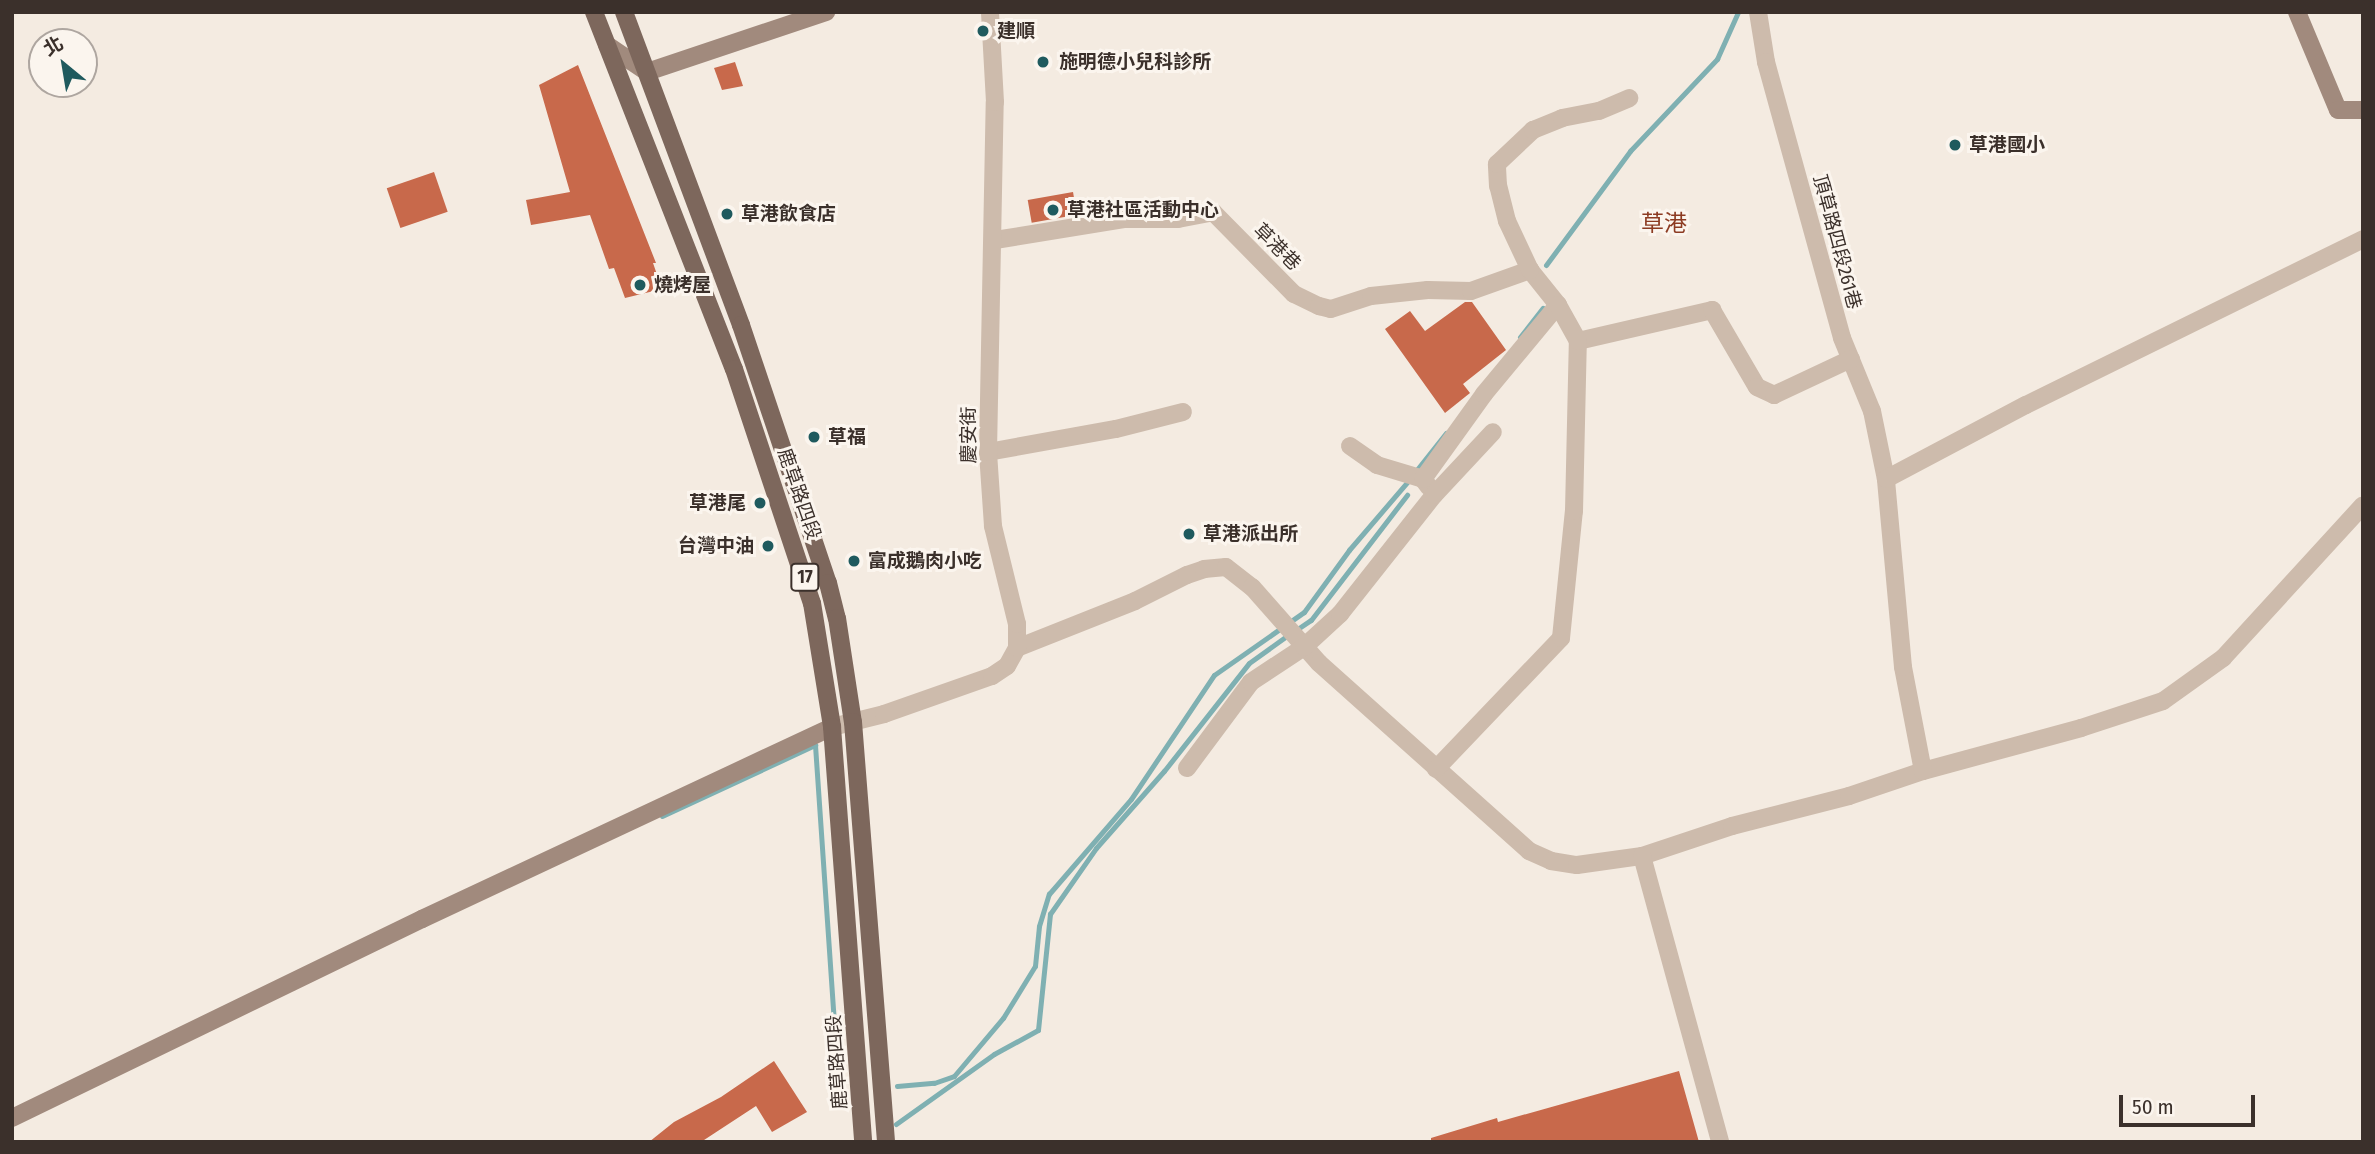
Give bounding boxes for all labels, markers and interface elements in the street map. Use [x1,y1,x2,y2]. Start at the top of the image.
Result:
place label: 建順 [997,20,1035,42]
marker: 建順 [975,23,991,39]
north arrow [28,28,98,98]
text: 北 [39,31,67,61]
place label: 施明德小兒科診所 [1059,51,1211,73]
marker: 施明德小兒科診所 [1033,52,1053,72]
place label: 草港國小 [1969,134,2045,156]
marker: 草港國小 [1947,137,1963,153]
street label: 頂草路四段261巷 [1808,172,1866,312]
place label: 草港社區活動中心 [1067,199,1219,221]
marker: 草港社區活動中心 [1045,202,1061,218]
place label: 草港飲食店 [741,203,836,225]
marker: 草港飲食店 [719,206,735,222]
district label: 草港 [1641,209,1687,237]
street label: 草港巷 [1249,219,1305,275]
place label: 燒烤屋 [654,274,711,296]
marker: 燒烤屋 [632,277,648,293]
street label: 慶安街 [958,407,980,463]
place label: 草福 [828,426,866,448]
marker: 草福 [806,429,822,445]
street label: 鹿草路四段 [773,445,825,543]
place label: 草港尾 [689,492,746,514]
marker: 草港尾 [752,495,768,511]
place label: 草港派出所 [1203,523,1298,545]
marker: 草港派出所 [1181,526,1197,542]
place label: 台灣中油 [678,535,754,557]
marker: 台灣中油 [760,538,776,554]
place label: 富成鵝肉小吃 [868,550,982,572]
marker: 富成鵝肉小吃 [846,553,862,569]
road number: 17 [789,562,821,592]
street label: 鹿草路四段 [822,1014,852,1110]
scale bar [2123,1080,2260,1124]
text: 50 m [2132,1094,2174,1120]

